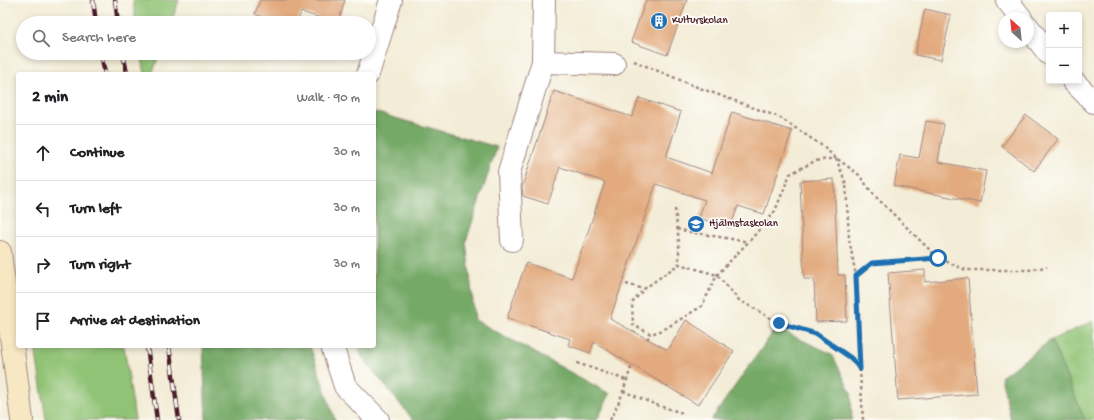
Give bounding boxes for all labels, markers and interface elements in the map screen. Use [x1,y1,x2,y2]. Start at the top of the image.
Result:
building icon: Kulturskolan [649,11,669,31]
north arrow [998,12,1034,48]
map controls [1046,12,1082,84]
button: + [1046,12,1082,48]
place label: Kulturskolan [672,15,728,27]
search box [16,16,376,60]
icon: search [30,27,52,49]
text: Search here [62,29,136,47]
button: − [1046,48,1082,84]
text: 2 min [32,88,68,108]
text: Walk · 90 m [297,91,360,106]
icon: ahead [32,142,54,164]
text: Continue [70,144,124,162]
text: 30 m [334,145,360,160]
icon: left [32,198,54,220]
text: Turn left [70,200,121,218]
text: 30 m [334,201,360,216]
school or university icon: Hjälmstaskolan [686,214,706,234]
place label: Hjälmstaskolan [709,218,779,230]
route start [929,249,947,267]
icon: right [32,254,54,276]
text: Turn right [70,256,130,274]
text: 30 m [334,257,360,272]
icon: arrive [32,310,54,332]
text: Arrive at destination [70,312,200,330]
route end [770,314,788,332]

